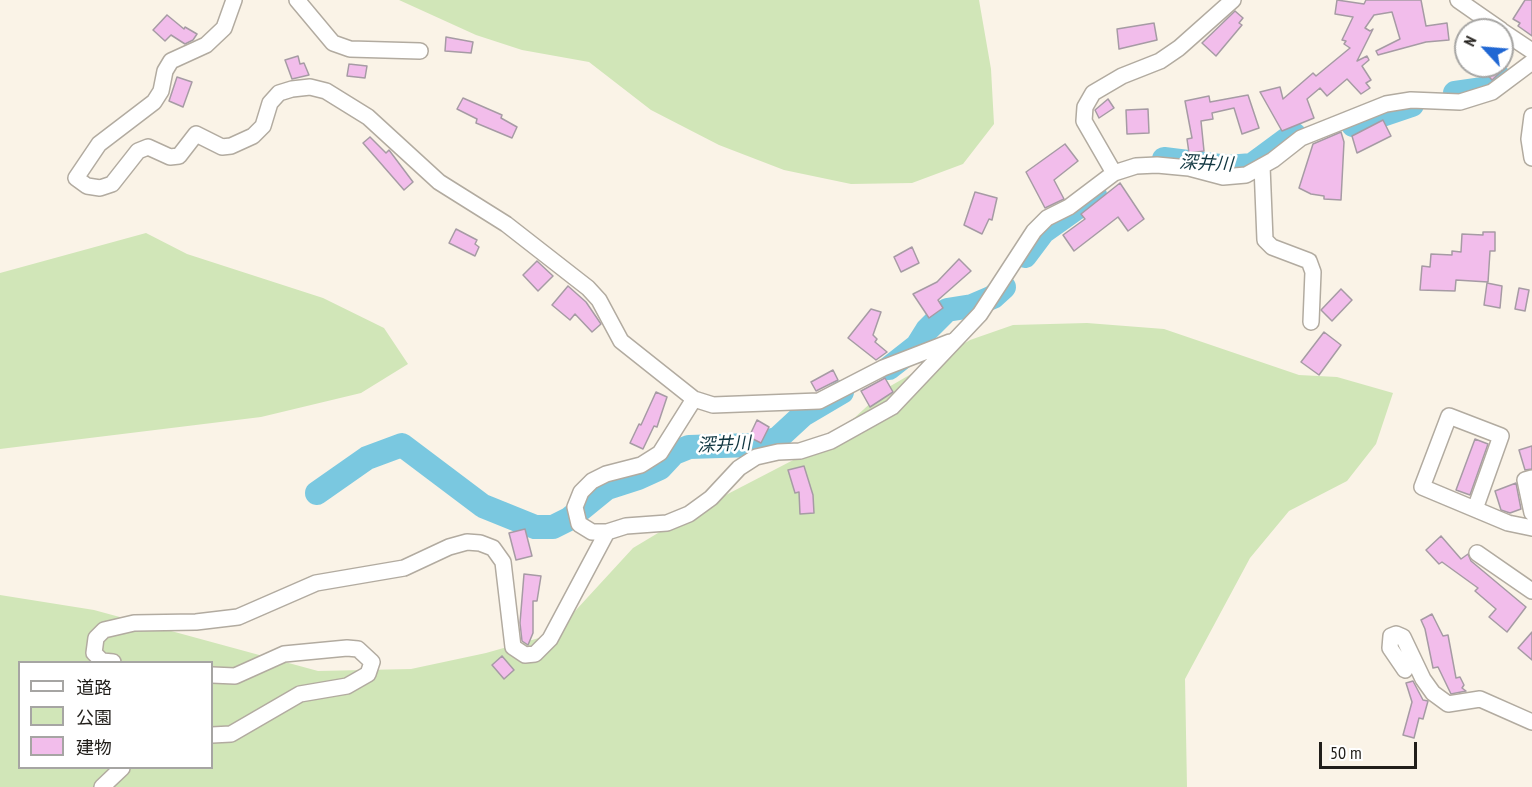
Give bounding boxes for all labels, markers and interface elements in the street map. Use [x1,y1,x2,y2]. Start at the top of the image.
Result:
north arrow [1454,18,1514,78]
text: N [1459,33,1480,49]
water label: 深井川 [1178,152,1234,176]
water label: 深井川 [696,433,752,457]
legend [18,661,213,769]
text: 道路 [76,676,112,699]
text: 公園 [76,706,112,729]
scale bar [1322,730,1420,768]
text: 建物 [76,736,112,759]
text: 50 m [1330,741,1362,764]

